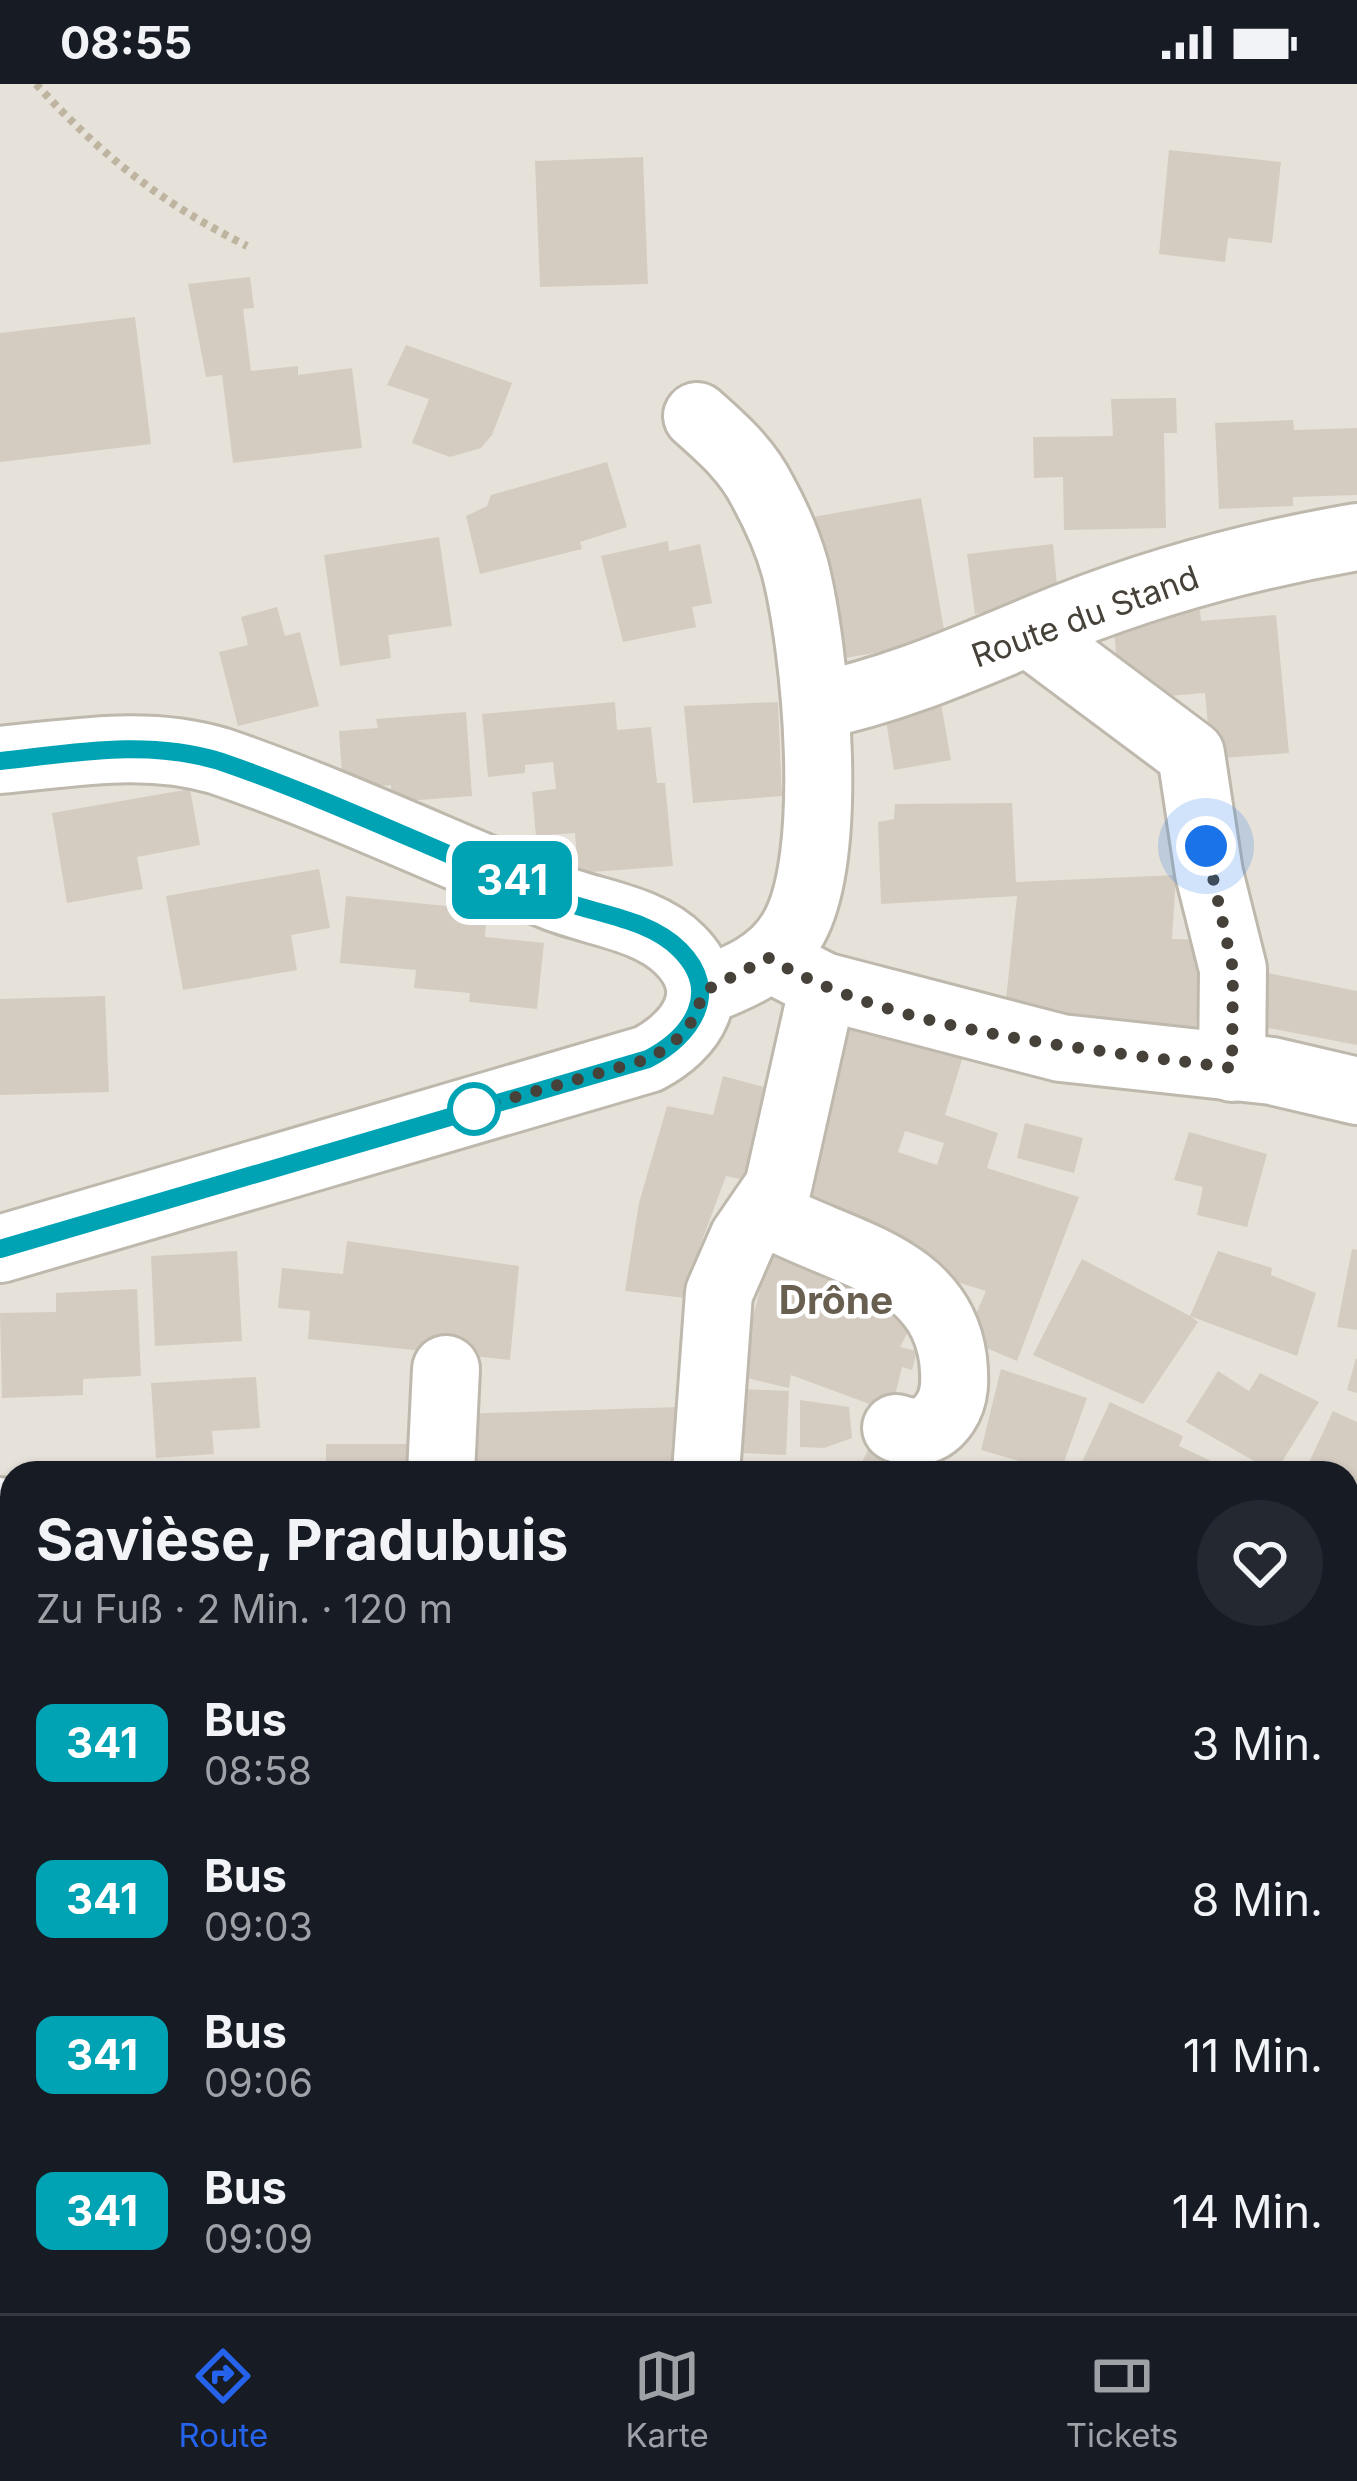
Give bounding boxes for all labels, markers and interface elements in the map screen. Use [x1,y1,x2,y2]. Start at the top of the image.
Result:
text: 08:55 [60,15,192,70]
street label: Route du Stand [966,556,1204,676]
your location [1176,816,1236,876]
line badge: 341 [443,841,581,919]
text: 341 [476,854,548,905]
unlabelled marker [449,1084,499,1134]
district label: Drône [779,1276,893,1323]
button: heart [1197,1500,1323,1626]
text: Savièse, Pradubuis [36,1505,568,1574]
text: Zu Fuß · 2 Min. · 120 m [36,1585,453,1632]
text: Bus [204,1692,287,1747]
text: 3 Min. [1191,1716,1323,1771]
text: 341 [66,1717,138,1768]
text: 08:58 [204,1747,312,1794]
text: Bus [204,1848,287,1903]
text: 8 Min. [1191,1872,1323,1927]
text: 341 [66,1873,138,1924]
text: 09:03 [204,1903,313,1950]
text: Bus [204,2004,287,2059]
text: 11 Min. [1183,2028,1323,2083]
text: 341 [66,2029,138,2080]
text: 09:06 [204,2059,313,2106]
text: Bus [204,2160,287,2215]
text: 14 Min. [1172,2184,1323,2239]
text: 341 [66,2185,138,2236]
text: 09:09 [204,2215,313,2262]
tab: Route [179,2343,268,2455]
tab: Karte [625,2343,709,2455]
tab: Tickets [1066,2343,1178,2455]

